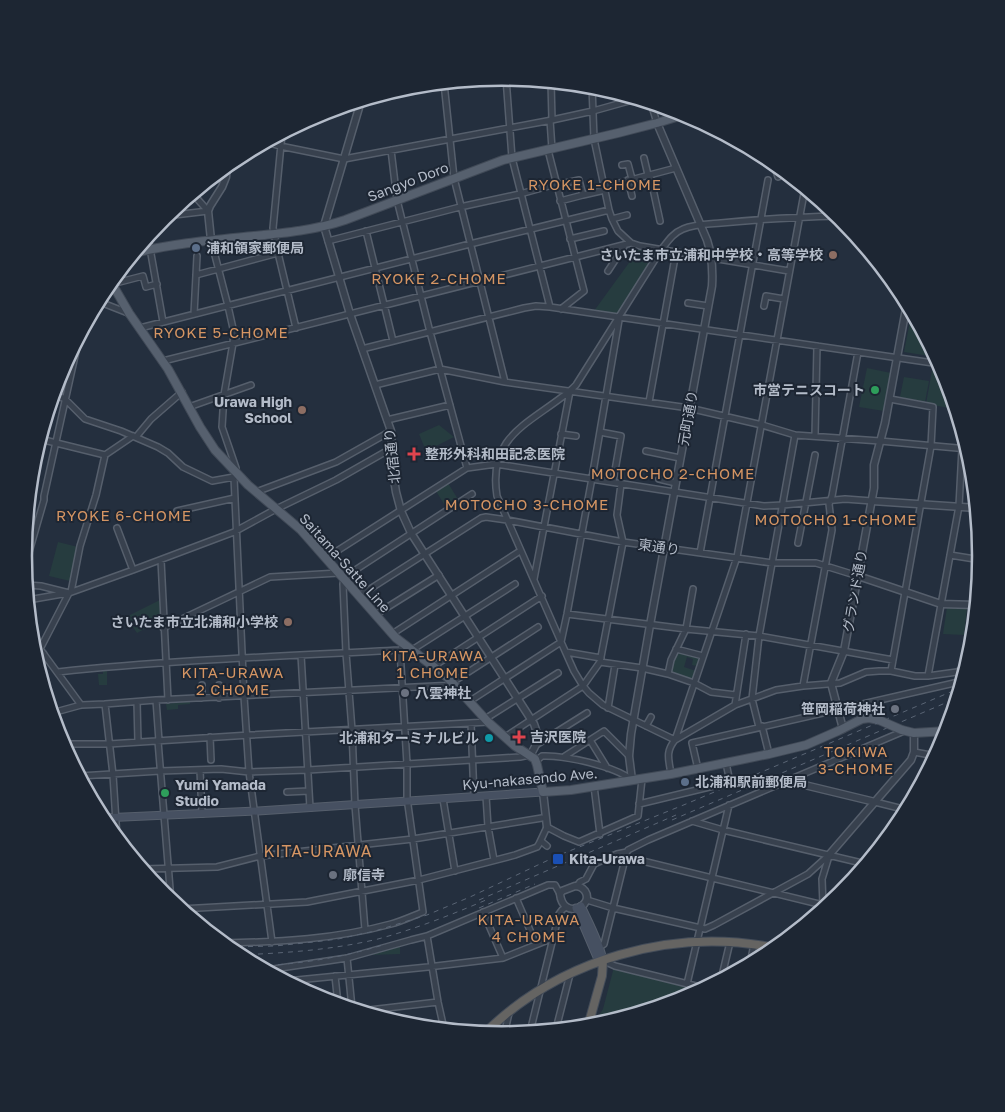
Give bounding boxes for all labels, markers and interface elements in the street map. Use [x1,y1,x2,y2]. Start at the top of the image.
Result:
street label: Sangyo Doro [365,158,451,205]
district label: RYOKE 1-CHOME [528,175,662,193]
place label: 浦和領家郵便局 [206,239,304,256]
marker: 浦和領家郵便局 [190,242,202,254]
place label: さいたま市立浦和中学校・高等学校 [599,246,823,263]
marker: さいたま市立浦和中学校・高等学校 [827,249,839,261]
district label: RYOKE 2-CHOME [371,269,507,287]
district label: RYOKE 5-CHOME [153,323,289,341]
place label: 市営テニスコート [753,381,865,398]
marker: 市営テニスコート [869,384,881,396]
street label: 元町通り [674,389,701,447]
place label: Urawa High School [214,393,292,426]
marker: Urawa High School [296,404,308,416]
street label: 北宿通り [380,427,403,485]
place label: 整形外科和田記念医院 [425,445,565,462]
marker: 整形外科和田記念医院 [407,447,421,461]
district label: MOTOCHO 2-CHOME [591,464,755,482]
district label: MOTOCHO 3-CHOME [445,495,609,513]
district label: RYOKE 6-CHOME [56,506,192,524]
street label: Saitama-Satte Line [296,510,394,616]
district label: MOTOCHO 1-CHOME [755,510,917,528]
street label: 東通り [637,535,681,558]
street label: グランド通り [839,548,870,634]
place label: さいたま市立北浦和小学校 [110,613,278,630]
marker: さいたま市立北浦和小学校 [282,616,294,628]
district label: KITA-URAWA 1 CHOME [382,646,484,681]
district label: KITA-URAWA 2 CHOME [182,663,284,698]
place label: 八雲神社 [415,684,471,701]
marker: 八雲神社 [399,687,411,699]
place label: 笹岡稲荷神社 [801,700,885,717]
marker: 笹岡稲荷神社 [889,703,901,715]
place label: 吉沢医院 [530,728,586,745]
place label: 北浦和ターミナルビル [339,729,479,746]
marker: 吉沢医院 [512,730,526,744]
marker: 北浦和ターミナルビル [483,732,495,744]
district label: TOKIWA 3-CHOME [818,742,894,777]
street label: Kyu-nakasendo Ave. [462,764,598,793]
place label: 北浦和駅前郵便局 [695,773,807,790]
place label: Yumi Yamada Studio [175,776,266,809]
marker: 北浦和駅前郵便局 [679,776,691,788]
marker: Yumi Yamada Studio [159,787,171,799]
district label: KITA-URAWA [264,841,372,861]
place label: Kita-Urawa [569,850,645,867]
marker: Kita-Urawa [551,852,565,866]
place label: 廓信寺 [343,866,385,883]
marker: 廓信寺 [327,869,339,881]
district label: KITA-URAWA 4 CHOME [478,910,580,945]

